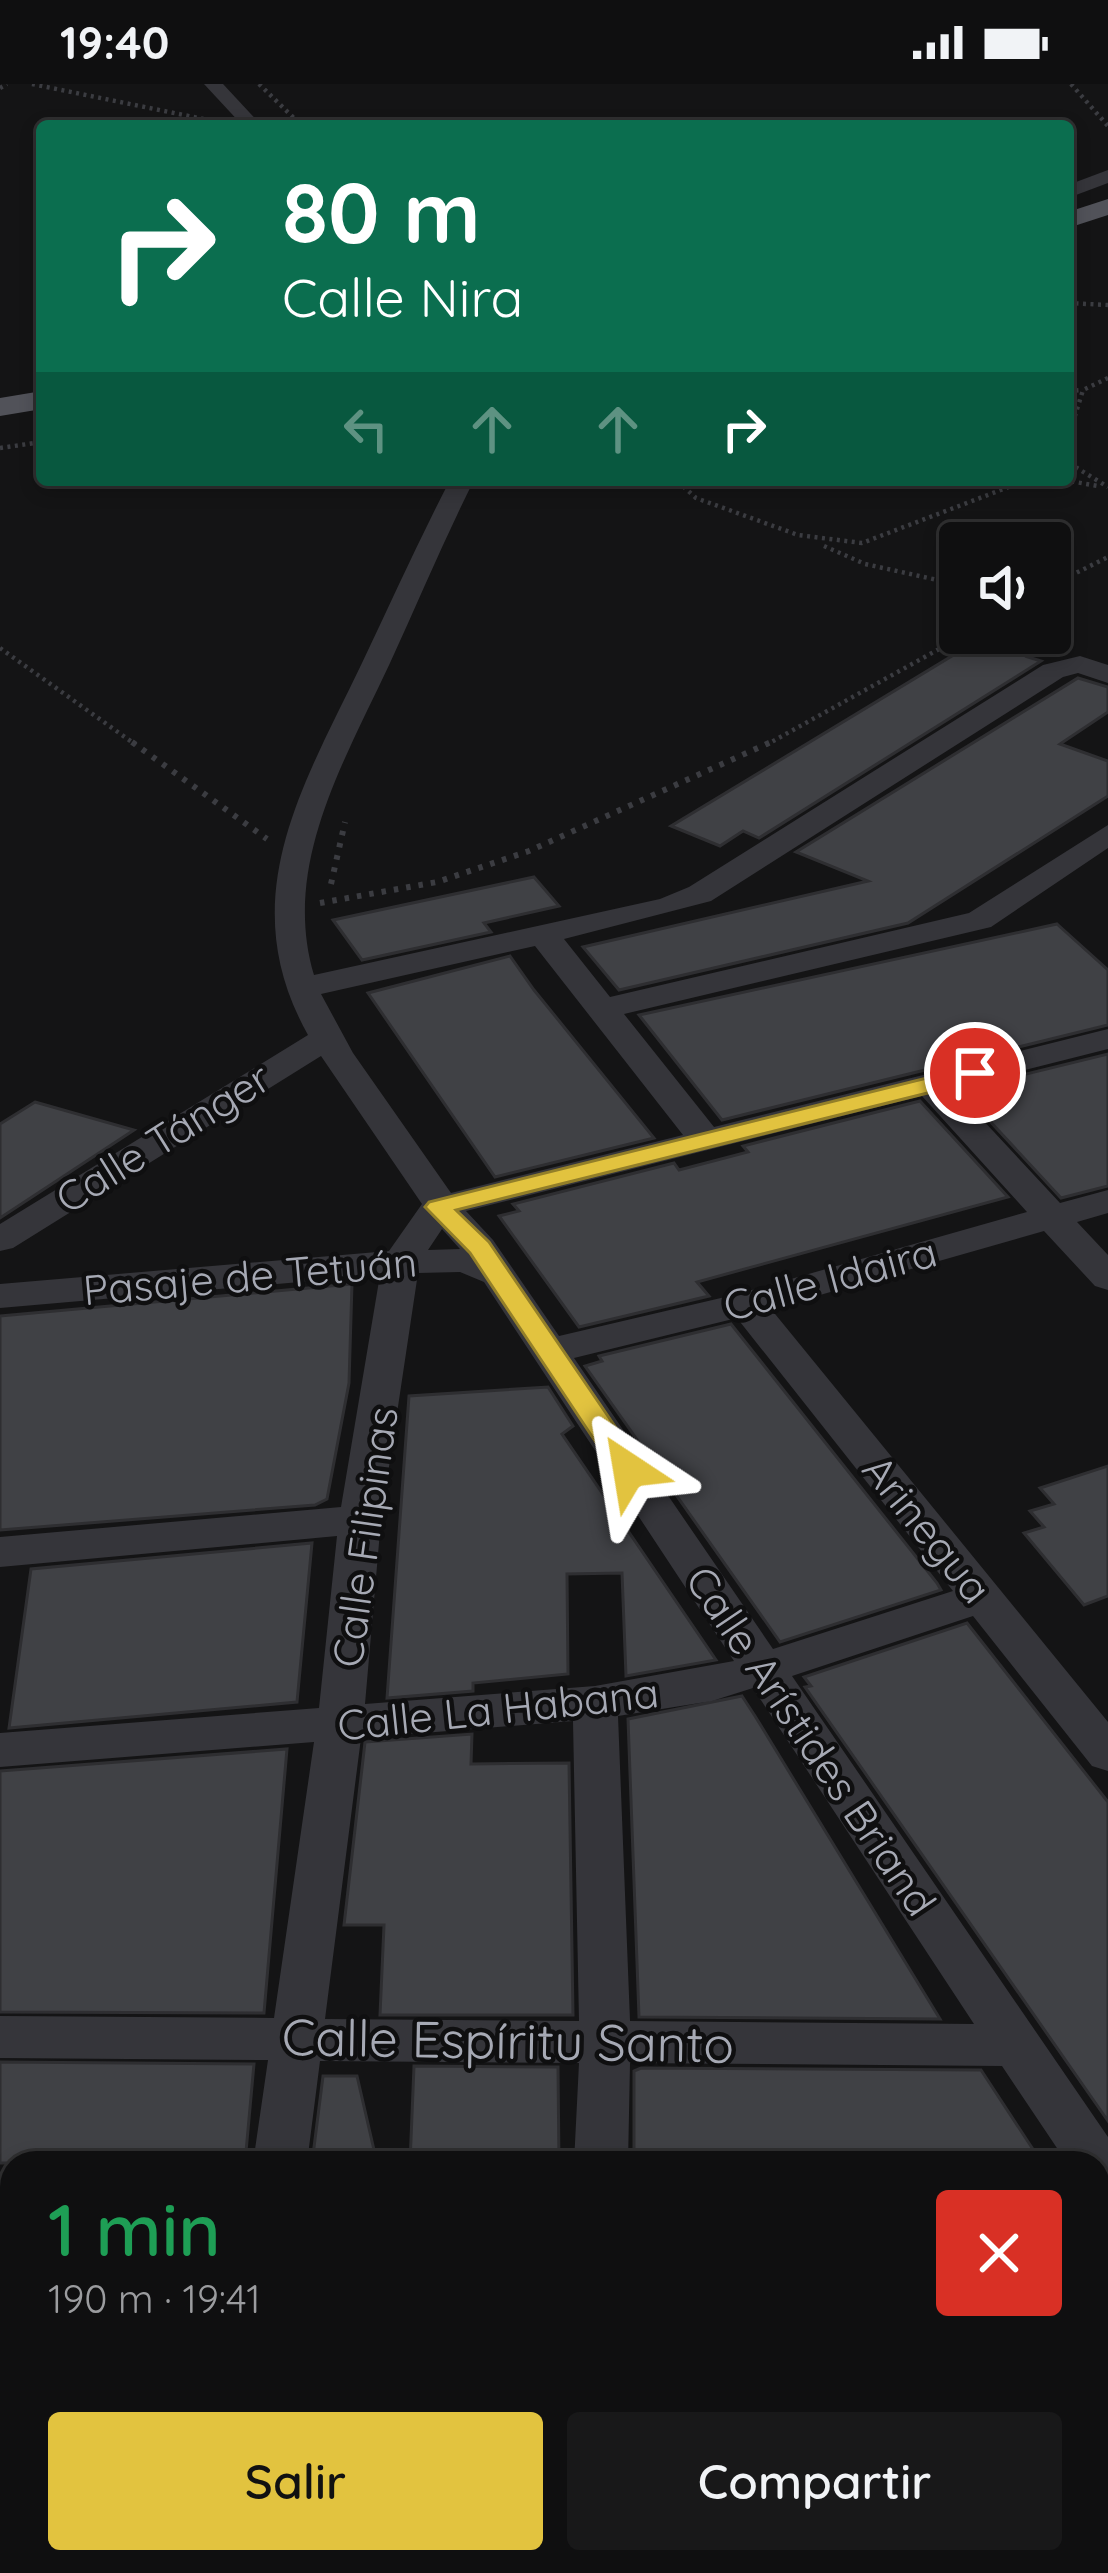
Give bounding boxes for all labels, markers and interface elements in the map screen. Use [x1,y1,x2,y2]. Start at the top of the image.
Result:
text: 19:40 [60,14,169,70]
text: 80 m [282,159,481,264]
icon: right [84,168,240,324]
text: Calle Nira [282,263,523,331]
icon: left [333,396,399,462]
icon: ahead [459,396,525,462]
icon: ahead [585,396,651,462]
icon: right [711,396,777,462]
map controls [939,522,1071,654]
button: sound [939,522,1071,654]
pin [924,1022,1026,1124]
icon: arrive [942,1040,1008,1106]
street label: Calle Tánger [46,1051,280,1224]
street label: Calle Idaira [717,1225,942,1332]
street label: Pasaje de Tetuán [81,1235,419,1316]
street label: Calle Filipinas [320,1403,409,1670]
position arrow [566,1407,692,1533]
street label: Arinegua [852,1444,1003,1614]
street label: Calle Arístides Briand [675,1556,948,1926]
street label: Calle La Habana [335,1665,661,1752]
street label: Calle Espíritu Santo [281,2004,735,2076]
text: 1 min [48,2184,221,2274]
button: close [936,2190,1062,2316]
text: 190 m · 19:41 [48,2274,261,2323]
button: Salir [48,2412,543,2550]
button: Compartir [567,2412,1062,2550]

